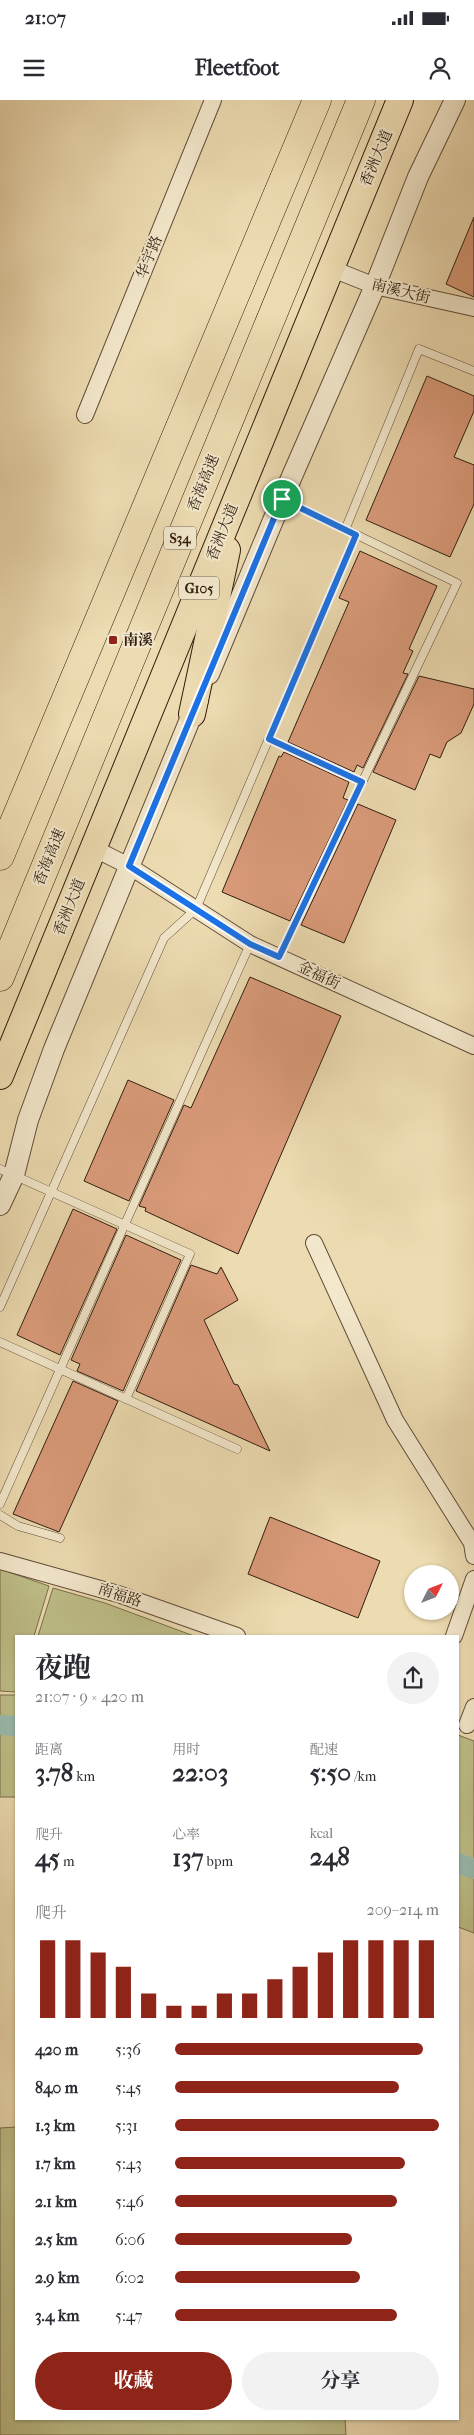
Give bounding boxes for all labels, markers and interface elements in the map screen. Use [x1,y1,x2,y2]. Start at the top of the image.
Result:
text: 21:07 [25,7,66,29]
icon: menu [20,54,48,82]
icon: person [426,54,454,82]
text: Fleetfoot [195,55,279,81]
street label: 香洲大道 [356,127,396,189]
street label: 华宇路 [132,233,166,281]
street label: 南溪大街 [370,275,432,307]
street label: 香海高速 [183,452,223,514]
pin [261,478,303,520]
icon: arrive [268,485,296,513]
street label: 香洲大道 [202,501,242,563]
road number: S34 [164,526,196,549]
road number: G105 [179,576,219,599]
place label: 南溪 [123,631,153,649]
marker: 南溪 [107,634,119,646]
street label: 香海高速 [29,826,69,888]
street label: 香洲大道 [49,876,89,938]
street label: 金福街 [295,957,343,993]
north arrow [404,1565,459,1620]
map controls [404,1565,459,1620]
street label: 南福路 [96,1579,144,1611]
text: 夜跑 [35,1651,91,1684]
button: share [387,1652,439,1704]
text: 21:07 · 9 × 420 m [35,1687,144,1706]
text: 距离 [35,1741,63,1758]
text: 用时 [172,1741,200,1758]
text: 配速 [310,1741,338,1758]
text: 3.78 [35,1758,73,1787]
text: 22:03 [172,1758,228,1787]
text: 5:50 [310,1758,351,1787]
text: km [73,1768,95,1785]
text: /km [351,1768,376,1785]
text: kcal [310,1825,333,1842]
text: 爬升 [35,1826,63,1843]
text: 心率 [172,1826,200,1843]
text: 248 [310,1842,350,1871]
text: 45 [35,1843,60,1872]
text: 137 [172,1843,204,1872]
text: m [60,1853,75,1870]
text: bpm [204,1853,233,1870]
text: 209–214 m [366,1900,439,1919]
text: 爬升 [35,1903,67,1922]
text: 420 m [35,2040,78,2059]
text: 5:36 [115,2040,141,2059]
text: 840 m [35,2078,78,2097]
text: 5:45 [115,2078,142,2097]
text: 1.3 km [35,2116,75,2135]
text: 5:31 [115,2116,138,2135]
text: 1.7 km [35,2154,76,2173]
text: 5:43 [115,2154,142,2173]
text: 2.1 km [35,2192,77,2211]
text: 5:46 [115,2192,144,2211]
text: 2.5 km [35,2230,78,2249]
text: 6:06 [115,2230,145,2249]
text: 2.9 km [35,2268,79,2287]
text: 6:02 [115,2268,145,2287]
text: 3.4 km [35,2306,79,2325]
text: 5:47 [115,2306,143,2325]
button: 收藏 [35,2352,232,2410]
button: 分享 [242,2352,439,2410]

